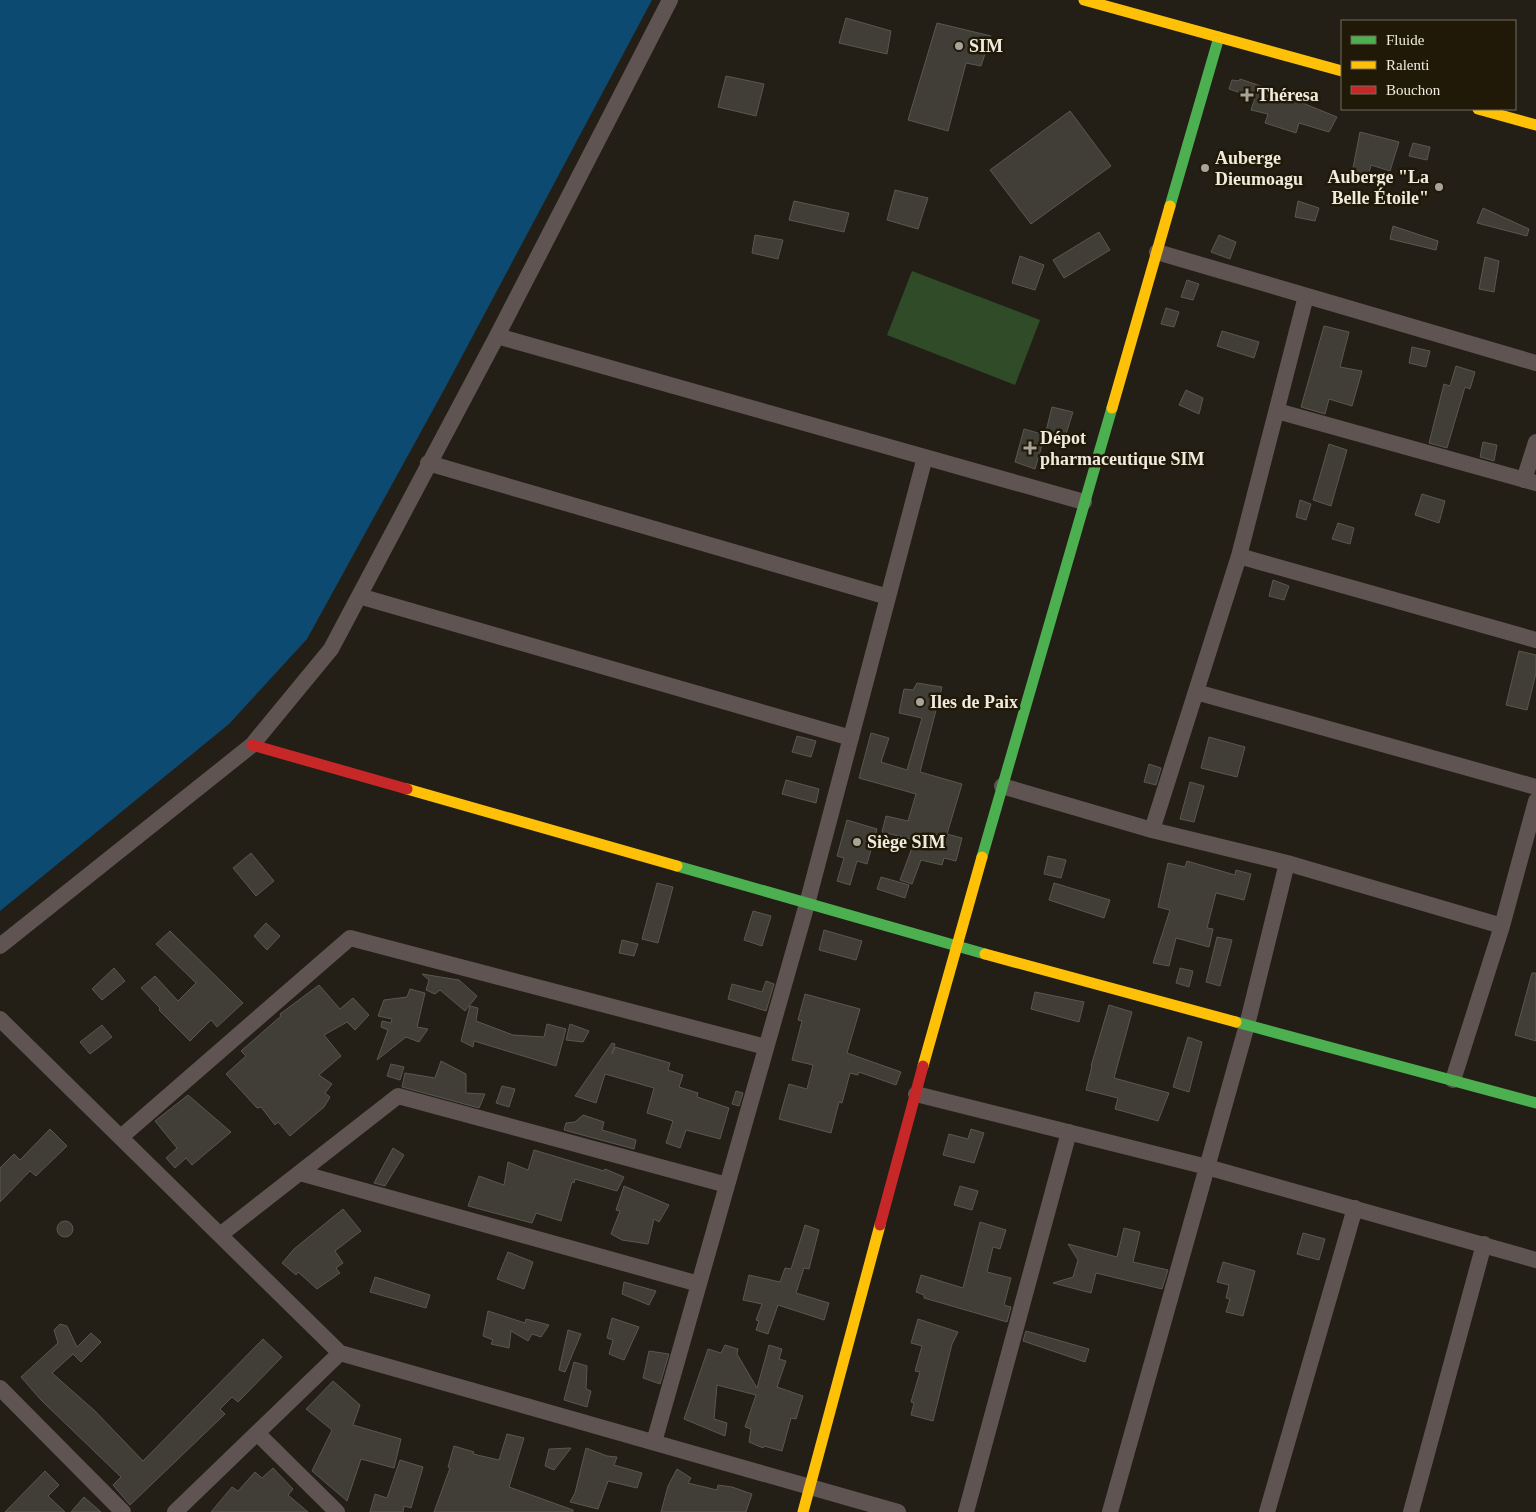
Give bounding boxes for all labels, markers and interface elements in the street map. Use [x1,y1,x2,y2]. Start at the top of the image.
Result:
legend [1341,20,1516,110]
text: Fluide [1386,32,1425,48]
place label: SIM [969,36,1003,56]
marker: SIM [953,40,965,52]
text: Ralenti [1386,57,1429,73]
text: Bouchon [1386,82,1441,98]
place label: Théresa [1257,85,1319,105]
marker: Théresa [1241,89,1253,101]
place label: Auberge Dieumoagu [1215,148,1303,189]
marker: Auberge Dieumoagu [1199,162,1211,174]
place label: Auberge "La Belle Étoile" [1328,167,1429,208]
marker: Auberge "La Belle Étoile" [1433,181,1445,193]
place label: Dépot pharmaceutique SIM [1040,428,1205,469]
marker: Dépot pharmaceutique SIM [1024,442,1036,454]
place label: Iles de Paix [930,692,1018,712]
marker: Iles de Paix [914,696,926,708]
place label: Siège SIM [867,832,946,852]
marker: Siège SIM [851,836,863,848]

